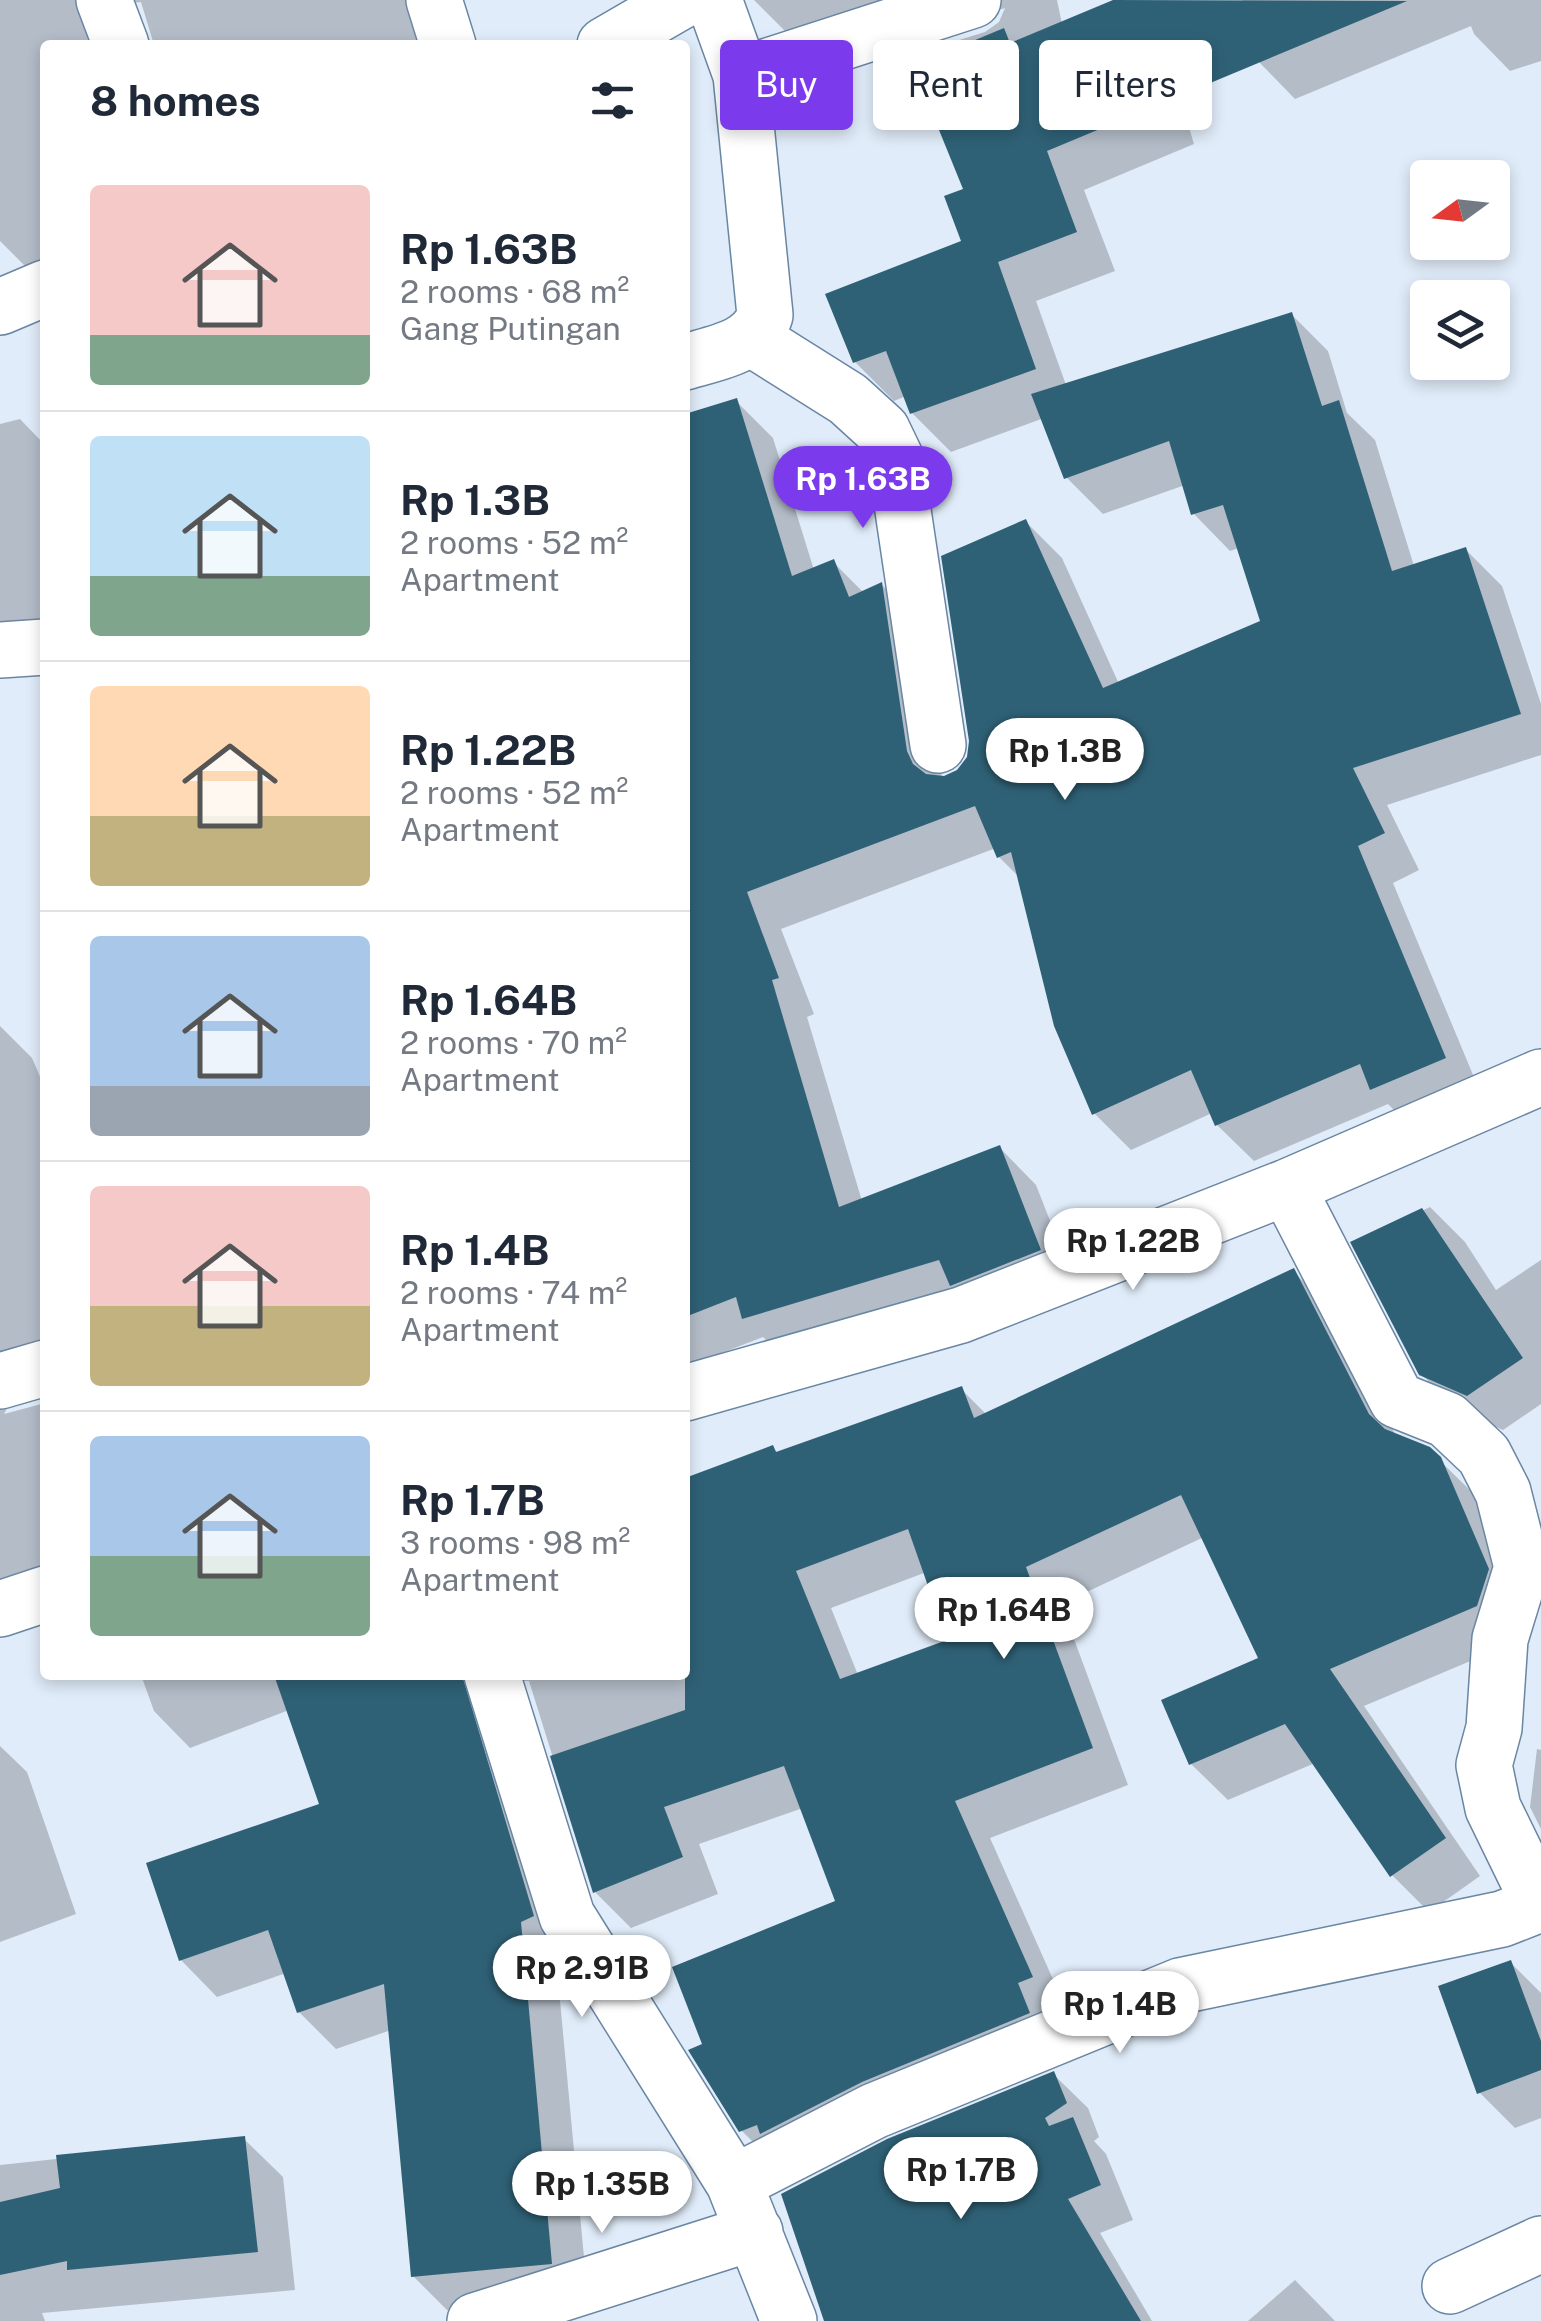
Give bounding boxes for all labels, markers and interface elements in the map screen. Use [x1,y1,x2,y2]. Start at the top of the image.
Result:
chip: Buy [720,40,853,130]
chip: Rent [873,40,1019,130]
chip: Filters [1039,40,1212,130]
icon: filters [585,73,640,128]
text: 8 homes [90,76,261,125]
north arrow [1410,160,1510,260]
map controls [1410,160,1510,380]
text: Rp 1.63B [400,224,578,273]
icon: home [170,225,290,345]
text: 2 rooms · 68 m² [400,273,629,310]
button: layers [1410,280,1510,380]
text: Gang Putingan [400,310,621,347]
pin: Rp 1.63B [760,446,966,531]
text: Rp 1.63B [795,460,931,497]
text: Rp 1.3B [400,475,550,524]
icon: home [170,476,290,596]
text: 2 rooms · 52 m² [400,524,628,561]
text: Apartment [400,561,560,598]
pin: Rp 1.3B [973,718,1157,803]
text: Rp 1.22B [400,725,576,774]
icon: home [170,726,290,846]
text: Rp 1.3B [1008,732,1122,769]
text: 2 rooms · 52 m² [400,774,628,811]
text: Apartment [400,811,560,848]
text: Rp 1.64B [400,975,577,1024]
icon: home [170,976,290,1096]
text: 2 rooms · 70 m² [400,1024,627,1061]
text: Apartment [400,1061,560,1098]
pin: Rp 1.22B [1030,1208,1236,1293]
text: Rp 1.22B [1066,1222,1200,1259]
text: Rp 1.4B [400,1225,549,1274]
icon: home [170,1226,290,1346]
text: 2 rooms · 74 m² [400,1274,627,1311]
text: Apartment [400,1311,560,1348]
text: Rp 1.7B [400,1475,545,1524]
icon: home [170,1476,290,1596]
text: 3 rooms · 98 m² [400,1524,630,1561]
text: Apartment [400,1561,560,1598]
pin: Rp 1.64B [901,1577,1107,1662]
text: Rp 1.64B [937,1591,1071,1628]
pin: Rp 2.91B [479,1935,685,2020]
text: Rp 2.91B [515,1949,649,1986]
pin: Rp 1.4B [1028,1971,1212,2056]
text: Rp 1.4B [1063,1985,1177,2022]
pin: Rp 1.7B [869,2137,1053,2222]
pin: Rp 1.35B [499,2151,705,2236]
text: Rp 1.7B [906,2151,1016,2188]
text: Rp 1.35B [534,2165,670,2202]

